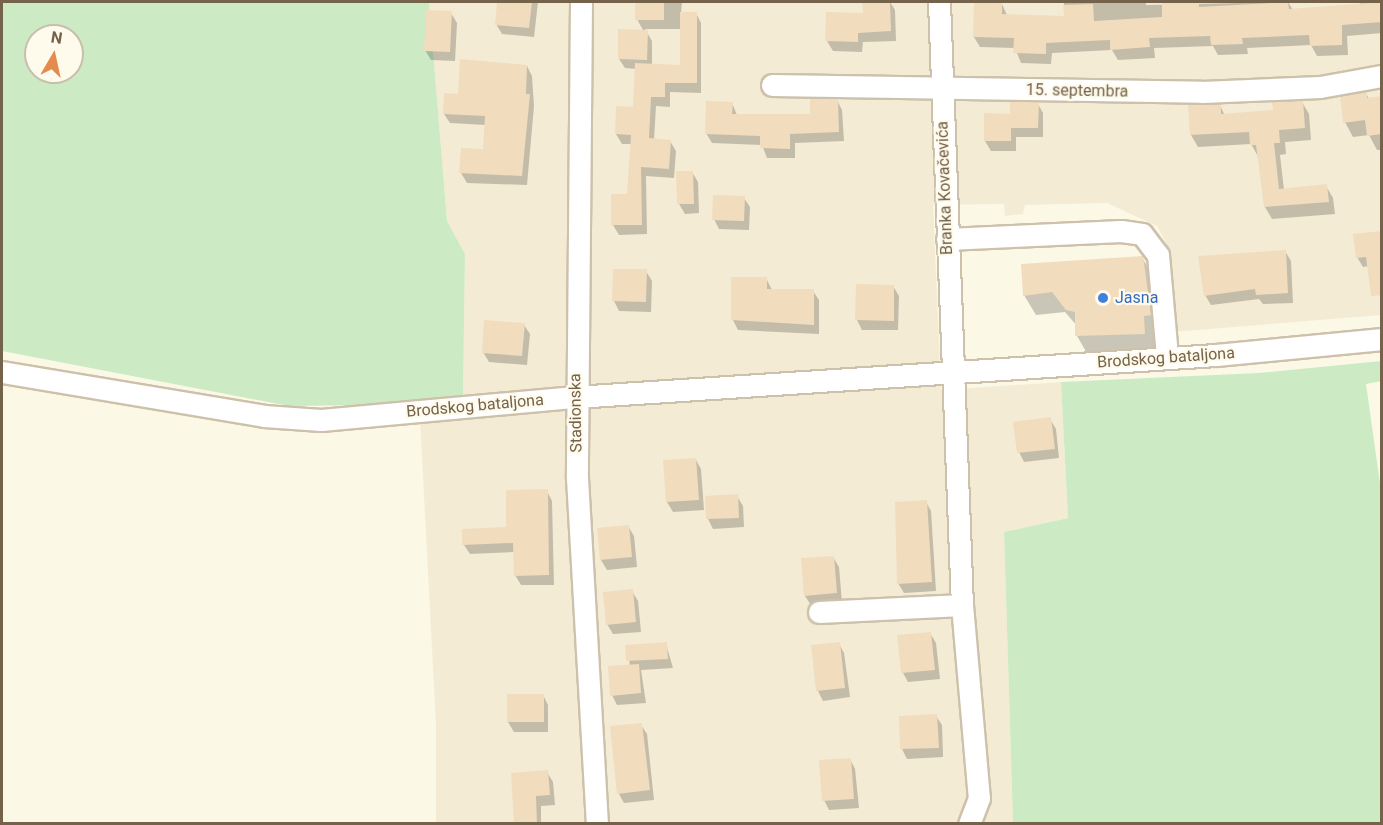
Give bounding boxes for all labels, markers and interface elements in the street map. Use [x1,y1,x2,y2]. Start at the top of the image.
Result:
north arrow [24,24,84,84]
text: N [50,27,64,48]
street label: 15. septembra [1026,81,1128,101]
street label: Branka Kovačevića [933,121,957,255]
place label: Jasna [1115,288,1158,308]
marker: Jasna [1096,291,1110,305]
street label: Brodskog bataljona [1097,344,1235,372]
street label: Stadionska [566,373,586,453]
street label: Brodskog bataljona [406,390,544,422]

